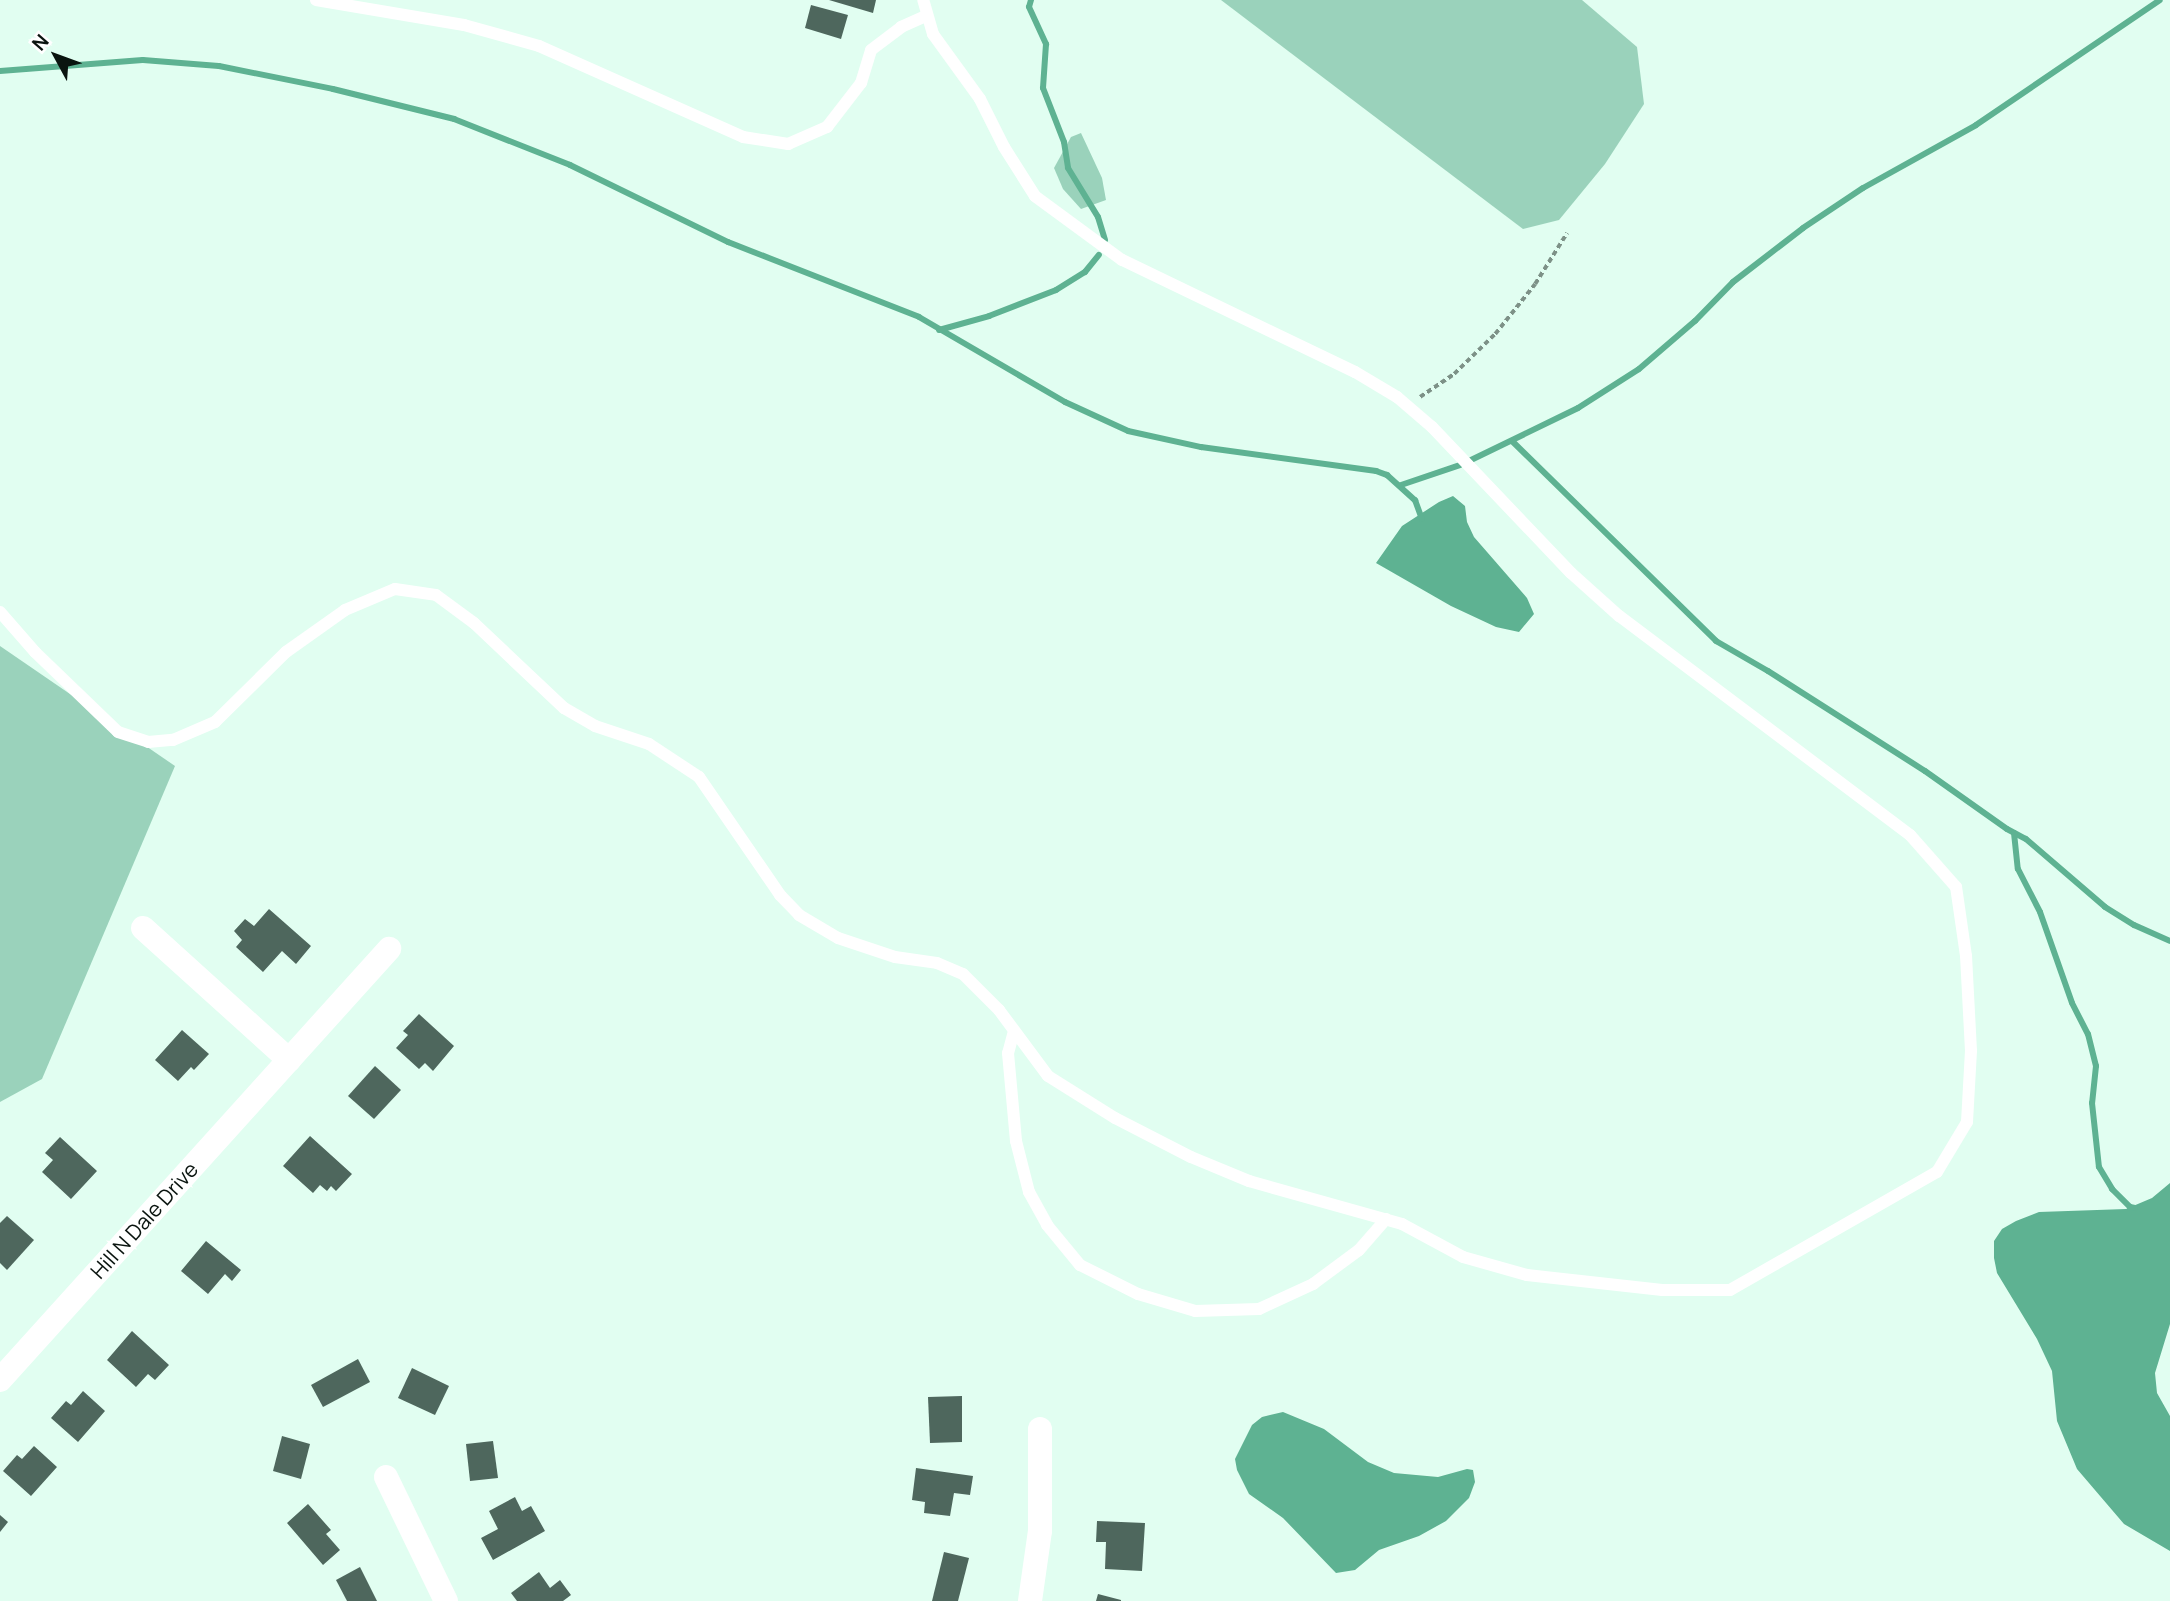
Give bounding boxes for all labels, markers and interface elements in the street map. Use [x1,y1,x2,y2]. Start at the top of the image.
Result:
north arrow [21,21,91,91]
text: N [26,29,54,56]
street label: Hill N Dale Drive [85,1157,203,1283]

